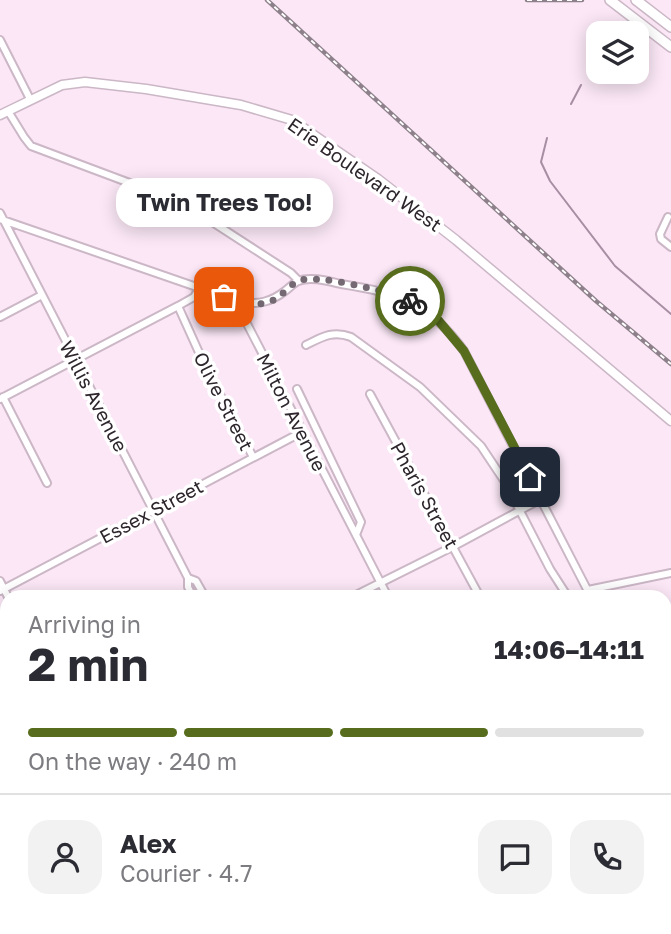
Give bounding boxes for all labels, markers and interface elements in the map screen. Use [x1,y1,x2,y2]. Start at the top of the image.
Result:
map controls [586,21,649,84]
button: layers [586,21,649,84]
street label: Erie Boulevard West [284,112,446,236]
callout: Twin Trees Too! [116,178,332,227]
text: Twin Trees Too! [137,188,312,216]
courier [375,266,445,336]
pin [194,267,254,327]
icon: bag [205,278,243,316]
icon: bike [391,282,429,320]
street label: Willis Avenue [55,337,133,455]
street label: Olive Street [189,348,259,454]
street label: Milton Avenue [252,349,332,475]
street label: Pharis Street [386,438,464,552]
pin [500,447,560,507]
icon: home [511,458,549,496]
street label: Essex Street [95,474,207,548]
text: Arriving in [28,610,141,638]
text: 14:06–14:11 [494,634,644,665]
text: 2 min [28,636,148,691]
text: On the way · 240 m [28,747,237,775]
button: person [28,820,102,894]
button: chat [478,820,552,894]
button: phone [570,820,644,894]
text: Alex [120,828,177,859]
text: Courier · 4.7 [120,859,252,887]

